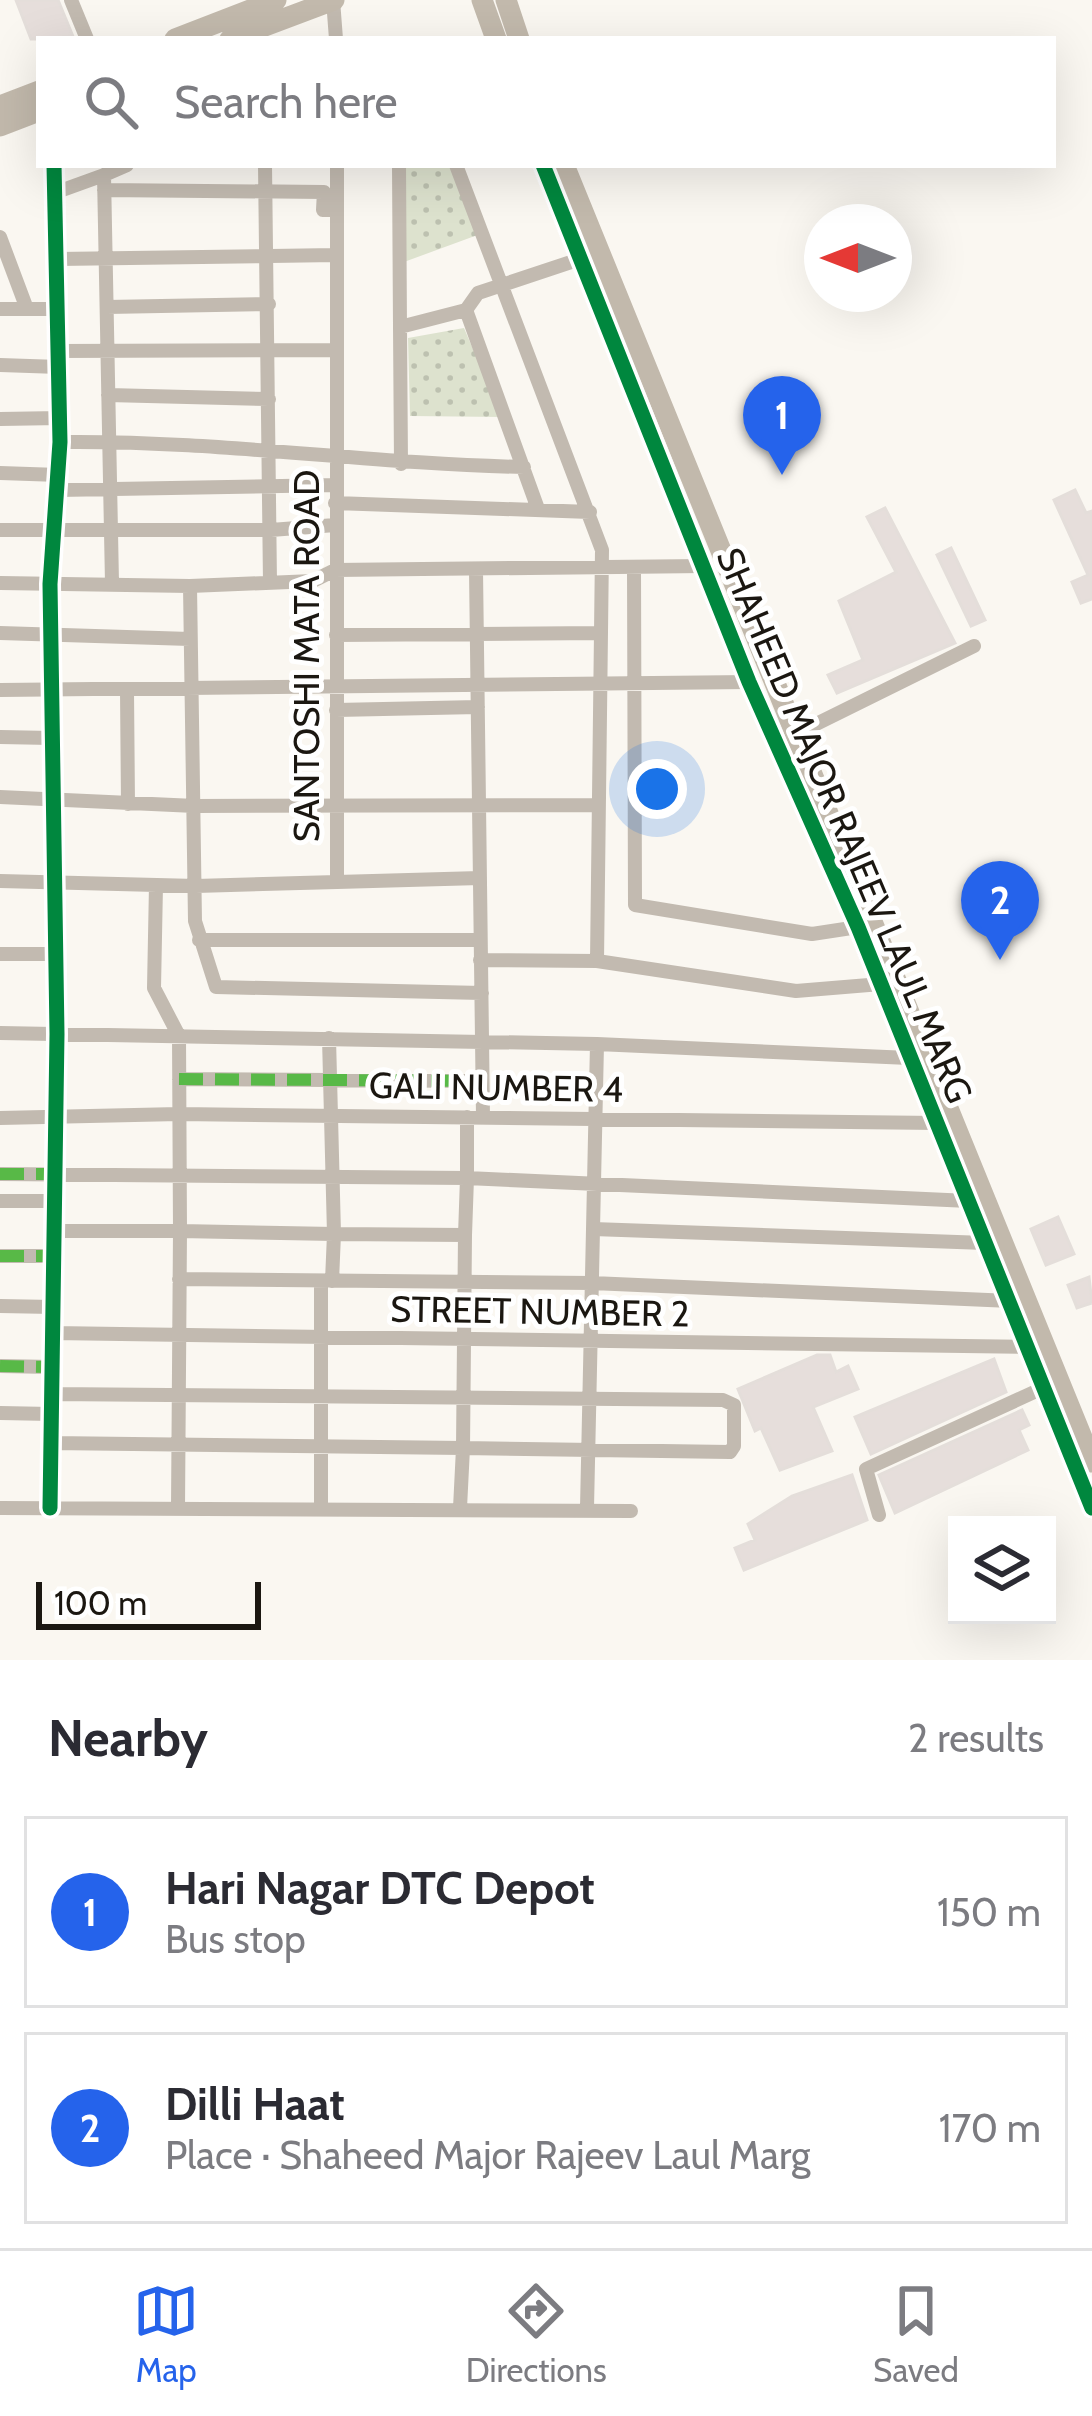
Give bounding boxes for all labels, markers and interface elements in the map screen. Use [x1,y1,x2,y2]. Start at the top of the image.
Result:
search box [36,36,1056,168]
icon: search [78,69,144,135]
text: Search here [174,75,398,129]
north arrow [804,204,912,312]
pin: 1 [743,376,821,475]
street label: SANTOSHI MATA ROAD [284,470,328,842]
street label: SHAHEED MAJOR RAJEEV LAUL MARG [708,541,982,1109]
your location [627,759,687,819]
pin: 2 [961,861,1039,960]
street label: GALI NUMBER 4 [369,1063,623,1111]
street label: STREET NUMBER 2 [390,1286,690,1336]
map controls [948,1516,1056,1624]
button: layers [948,1516,1056,1624]
scale bar [36,1576,261,1629]
text: 100 m [54,1583,147,1623]
text: Nearby [48,1707,208,1769]
text: 2 results [908,1714,1044,1762]
text: Hari Nagar DTC Depot [165,1861,595,1915]
text: 1 [83,1888,97,1936]
text: 150 m [937,1888,1041,1936]
text: Bus stop [165,1915,306,1963]
text: Dilli Haat [165,2077,345,2131]
text: 2 [80,2104,100,2152]
text: 170 m [939,2104,1041,2152]
text: Place · Shaheed Major Rajeev Laul Marg [165,2131,811,2179]
tab: Map [133,2278,199,2390]
tab: Directions [466,2278,607,2390]
tab: Saved [873,2278,959,2390]

